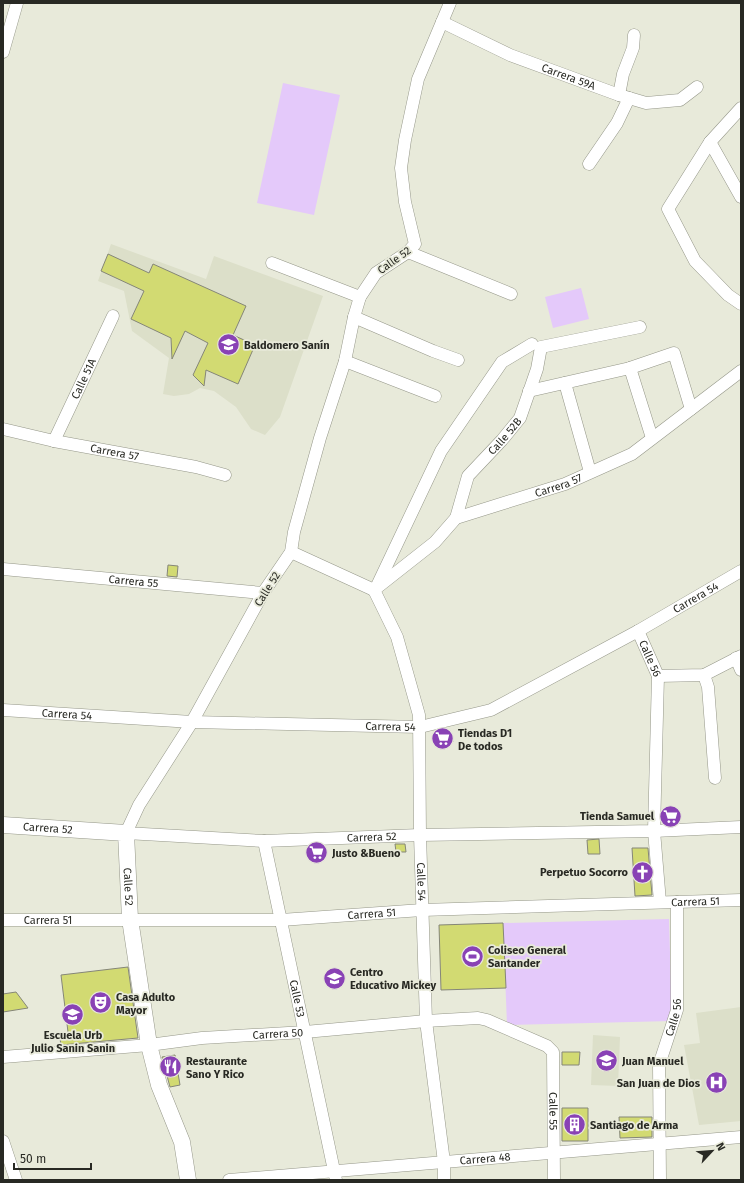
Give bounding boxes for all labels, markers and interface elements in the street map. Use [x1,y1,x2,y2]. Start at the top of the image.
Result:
street label: Carrera 59A [540,61,598,93]
street label: Calle 52 [375,244,414,277]
school or university icon: Baldomero Sanín [215,332,241,358]
place label: Baldomero Sanín [244,339,330,352]
street label: Calle 51A [69,356,99,401]
street label: Calle 52B [486,415,525,458]
street label: Carrera 57 [89,442,140,463]
street label: Carrera 57 [533,471,584,500]
street label: Calle 52 [252,570,283,609]
street label: Carrera 55 [108,573,159,590]
street label: Carrera 54 [671,580,721,616]
street label: Calle 56 [636,638,664,679]
street label: Carrera 54 [41,706,93,723]
street label: Carrera 54 [365,720,416,734]
supermarket icon: Tiendas D1 De todos [430,726,456,752]
place label: Tiendas D1 De todos [458,727,512,753]
supermarket icon: Tienda Samuel [657,803,683,829]
place label: Tienda Samuel [580,810,655,823]
street label: Carrera 52 [23,820,73,837]
street label: Carrera 52 [347,830,397,845]
supermarket icon: Justo &Bueno [304,840,330,866]
place label: Justo &Bueno [331,847,401,860]
church icon: Perpetuo Socorro [630,859,656,885]
street label: Calle 54 [414,862,428,901]
place label: Perpetuo Socorro [540,866,629,879]
street label: Calle 52 [121,867,135,906]
street label: Carrera 51 [671,895,720,909]
street label: Carrera 51 [347,906,397,922]
street label: Carrera 51 [24,914,72,927]
sports icon: Coliseo General Santander [459,943,485,969]
place label: Coliseo General Santander [488,944,567,970]
school or university icon: Centro Educativo Mickey [322,965,348,991]
place label: Centro Educativo Mickey [350,966,437,992]
street label: Calle 53 [287,979,307,1019]
theatre icon: Casa Adulto Mayor [88,990,114,1016]
place label: Casa Adulto Mayor [116,991,176,1017]
street label: Calle 56 [663,998,684,1038]
school or university icon: Escuela Urb Julio Sanin Sanin [60,1002,86,1028]
street label: Carrera 50 [252,1026,304,1042]
place label: Escuela Urb Julio Sanin Sanin [30,1029,115,1055]
school or university icon: Juan Manuel [593,1048,619,1074]
restaurant icon: Restaurante Sano Y Rico [157,1054,183,1080]
place label: Restaurante Sano Y Rico [186,1055,247,1081]
place label: Juan Manuel [621,1055,684,1068]
hospital icon: San Juan de Dios [703,1070,729,1096]
place label: San Juan de Dios [617,1077,701,1090]
street label: Calle 55 [546,1092,560,1131]
building icon: Santiago de Arma [562,1112,588,1138]
place label: Santiago de Arma [590,1119,678,1132]
north arrow [692,1131,732,1171]
text: N [713,1141,728,1153]
scale bar [14,1145,91,1171]
street label: Carrera 48 [459,1150,511,1168]
text: 50 m [20,1152,46,1166]

